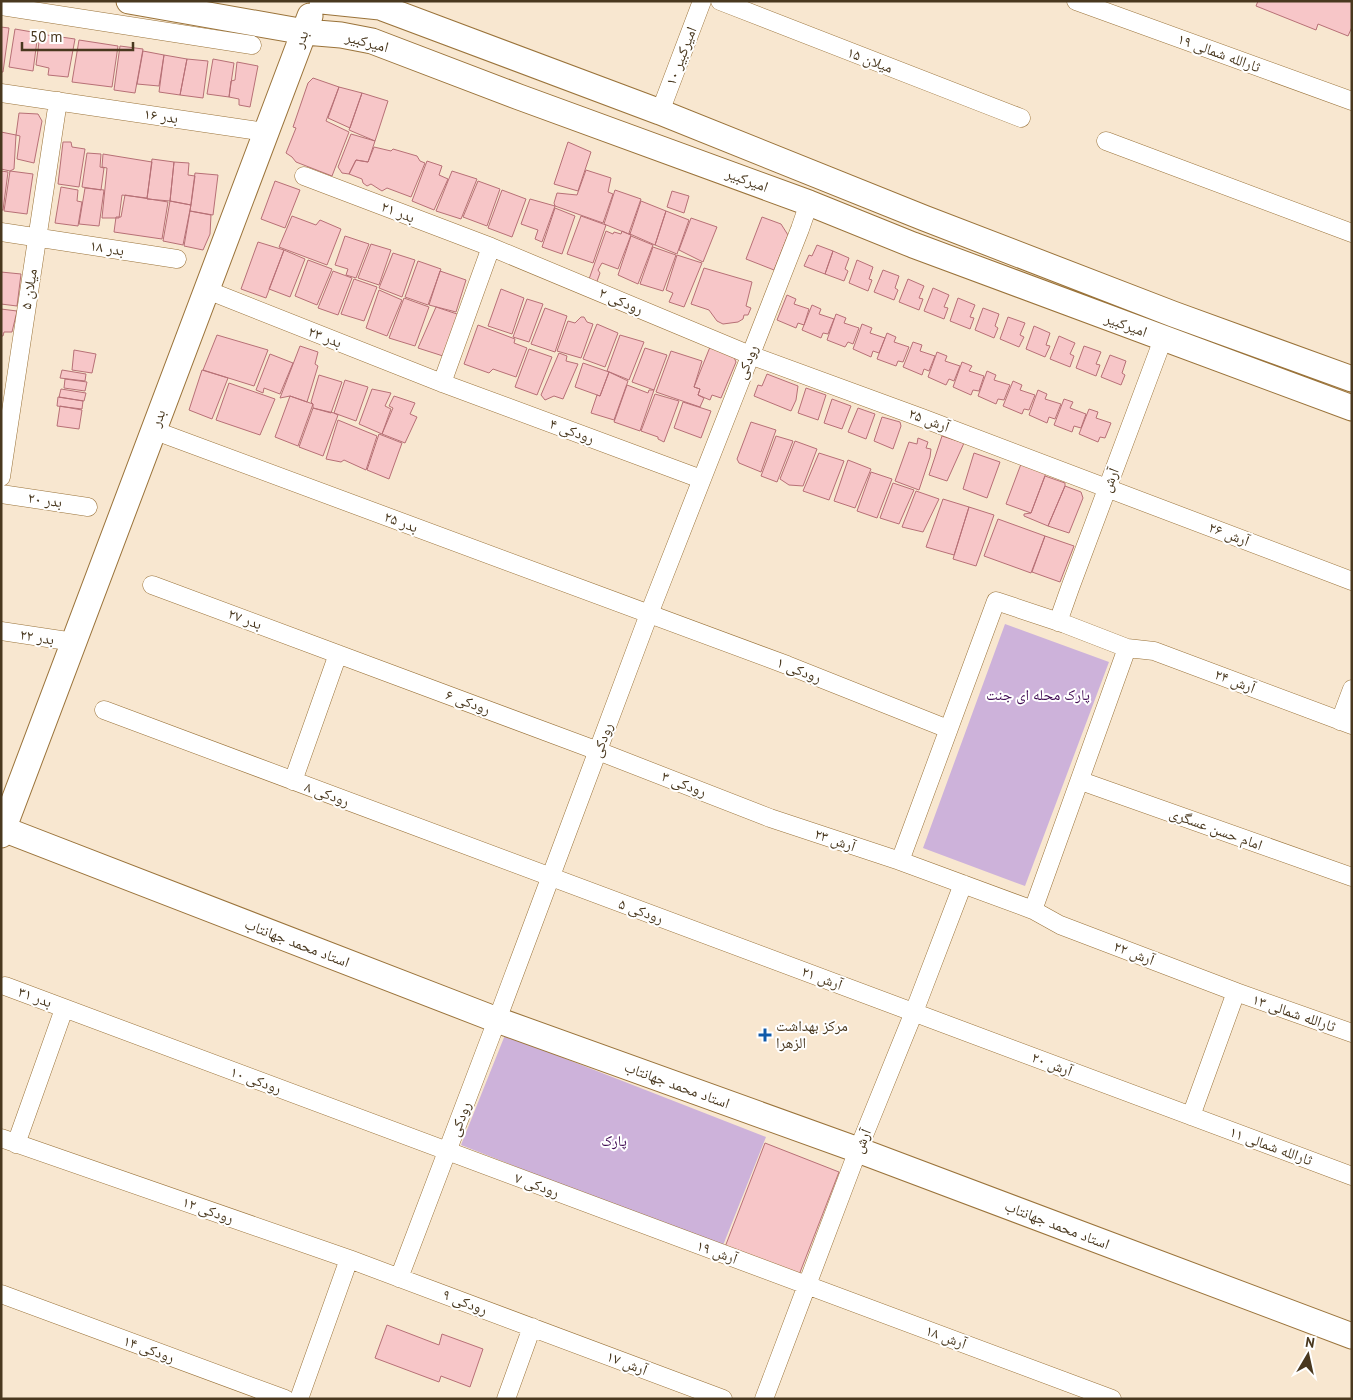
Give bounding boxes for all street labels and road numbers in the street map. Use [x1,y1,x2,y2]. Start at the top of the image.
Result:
street label: امیرکبیر ۱۰ [661,24,700,88]
street label: امیرکبیر [342,26,391,56]
street label: بدر [288,27,312,51]
street label: ثارالله شمالی ۱۹ [1175,29,1263,77]
street label: میلان ۱۵ [844,42,896,78]
street label: بدر ۱۶ [143,104,179,127]
street label: امیرکبیر [722,163,771,196]
street label: بدر ۲۱ [379,196,418,227]
street label: بدر ۱‍۸ [89,235,126,260]
street label: میلان ۵ [16,267,42,311]
street label: رودکی ۲ [596,283,646,319]
street label: امیرکبیر [1101,308,1150,341]
street label: بدر ۲۳ [306,321,345,352]
street label: رودکی [731,342,763,382]
street label: آرش ۲۵ [906,403,953,437]
street label: بدر [145,406,169,430]
street label: رودکی ۴ [547,414,597,448]
street label: آرش [1096,464,1124,495]
street label: بدر ۲۰ [27,488,63,511]
street label: بدر ۲۵ [382,507,421,536]
street label: آرش ۲۶ [1206,517,1253,551]
street label: بدر ۲۷ [226,604,265,633]
street label: بدر ۲۲ [19,624,56,649]
street label: رودکی ۱ [774,652,824,688]
street label: آرش ۲۴ [1212,664,1259,698]
street label: رودکی ۶ [443,685,493,719]
street label: رودکی [587,720,618,760]
street label: رودکی ۳ [659,766,709,802]
street label: رودکی ۸ [302,777,352,811]
street label: امام حسن عسگری [1167,803,1265,855]
street label: آرش ۲۳ [812,824,859,857]
street label: رودکی ۵ [616,894,666,928]
street label: استاد محمد جهانتاب [242,914,352,971]
street label: آرش ۲۲ [1111,936,1158,970]
street label: آرش ۲۱ [799,961,846,995]
street label: بدر ۳۱ [16,982,55,1011]
street label: ثارالله شمالی ۱۳ [1250,989,1338,1037]
street label: آرش ۲۰ [1029,1047,1076,1081]
street label: استاد محمد جهانتاب [622,1057,733,1112]
street label: رودکی ۱۰ [228,1062,285,1099]
street label: رودکی [444,1099,476,1139]
street label: ثارالله شمالی ۱۱ [1227,1122,1315,1170]
street label: آرش [848,1125,876,1156]
street label: رودکی ۷ [512,1168,562,1202]
street label: رودکی ۱۲ [180,1192,237,1228]
street label: استاد محمد جهانتاب [1002,1196,1112,1253]
street label: آرش ۱۹ [694,1235,741,1269]
street label: رودکی ۹ [440,1284,490,1320]
street label: آرش ۱۸ [923,1320,970,1354]
street label: رودکی ۱۴ [121,1331,178,1368]
street label: آرش ۱۷ [604,1346,651,1380]

